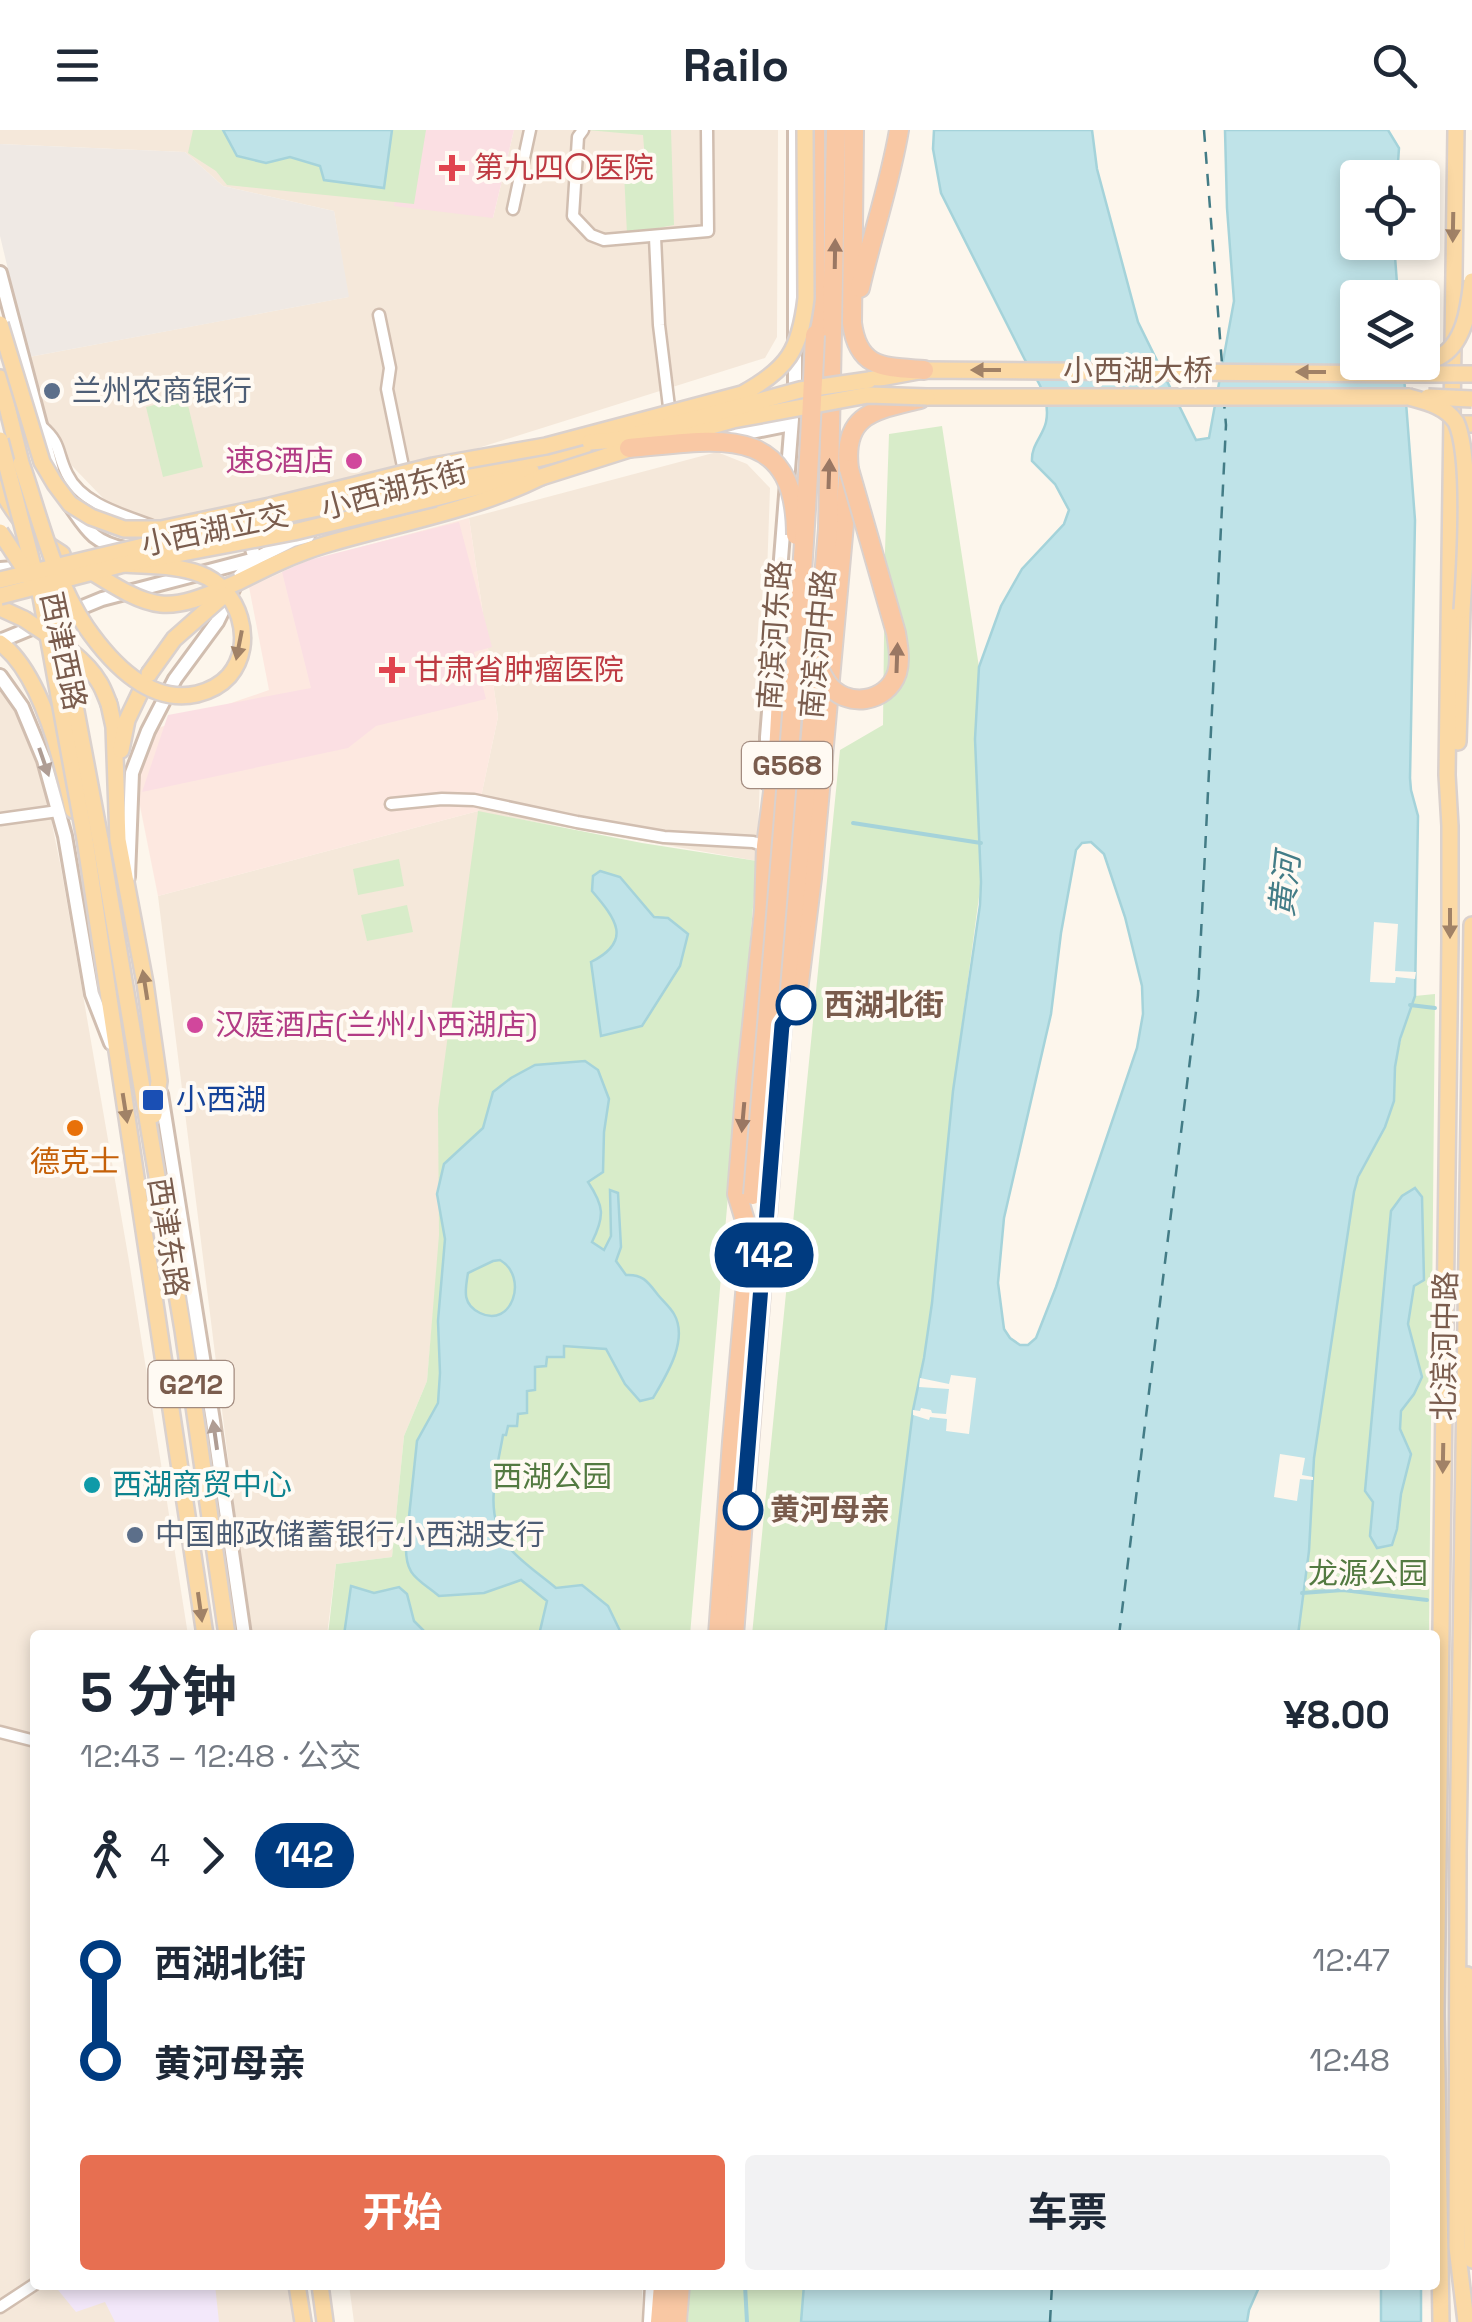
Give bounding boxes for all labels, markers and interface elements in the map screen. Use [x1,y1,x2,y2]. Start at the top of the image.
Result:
text: Railo [683,37,789,94]
icon: menu [50,38,105,93]
icon: search [1367,38,1422,93]
place label: 第九四〇医院 [474,148,654,187]
marker: 第九四〇医院 [439,155,465,181]
map controls [1340,160,1440,380]
button: locate [1340,160,1440,260]
one-way arrow [1445,212,1461,244]
one-way arrow [828,238,844,270]
button: layers [1340,280,1440,380]
street label: 小西湖大桥 [1063,351,1213,390]
one-way arrow [970,362,1002,378]
one-way arrow [1295,364,1327,380]
place label: 兰州农商银行 [72,371,252,410]
marker: 兰州农商银行 [41,380,63,402]
place label: 速8酒店 [225,441,334,480]
marker: 速8酒店 [343,450,365,472]
street label: 小西湖东街 [316,451,471,528]
one-way arrow [822,458,838,490]
street label: 小西湖立交 [137,495,292,564]
street label: 南滨河东路 [750,559,799,711]
street label: 南滨河中路 [792,568,843,720]
street label: 西津西路 [32,588,95,714]
one-way arrow [231,630,246,661]
one-way arrow [889,642,905,673]
place label: 甘肃省肿瘤医院 [414,650,624,689]
marker: 甘肃省肿瘤医院 [379,657,405,683]
road number: G568 [742,742,832,788]
one-way arrow [37,747,52,777]
water label: 黄河 [1262,845,1309,919]
one-way arrow [1442,908,1458,940]
one-way arrow [136,969,152,1000]
place label: 西湖北街 [824,985,944,1024]
marker: 西湖北街 [777,986,815,1024]
place label: 汉庭酒店(兰州小西湖店) [215,1005,538,1044]
marker: 汉庭酒店(兰州小西湖店) [184,1014,206,1036]
place label: 小西湖 [176,1080,266,1119]
marker: 小西湖 [140,1087,166,1113]
one-way arrow [118,1092,133,1124]
one-way arrow [734,1102,750,1134]
marker: 德克士 [64,1117,86,1139]
place label: 德克士 [30,1142,120,1181]
street label: 西津东路 [140,1175,197,1299]
line badge: 142 [706,1222,822,1288]
text: 142 [735,1233,793,1277]
street label: 北滨河中路 [1424,1271,1465,1421]
road number: G212 [148,1361,234,1407]
one-way arrow [207,1418,223,1450]
one-way arrow [1435,1443,1451,1475]
park label: 西湖公园 [492,1457,612,1496]
place label: 西湖商贸中心 [112,1465,292,1504]
marker: 西湖商贸中心 [81,1474,103,1496]
place label: 黄河母亲 [770,1490,890,1529]
marker: 黄河母亲 [724,1491,762,1529]
place label: 中国邮政储蓄银行小西湖支行 [155,1515,545,1554]
marker: 中国邮政储蓄银行小西湖支行 [124,1524,146,1546]
park label: 龙源公园 [1308,1554,1428,1593]
one-way arrow [193,1591,209,1623]
text: 5 分钟 [80,1657,237,1727]
text: ¥8.00 [1284,1691,1390,1739]
text: 12:43 – 12:48 · 公交 [80,1736,361,1776]
icon: walk [80,1828,135,1883]
icon: forward [185,1828,240,1883]
text: 142 [275,1833,334,1877]
text: 4 [150,1835,170,1875]
text: 西湖北街 [154,1940,306,1988]
text: 12:47 [1312,1940,1390,1980]
text: 黄河母亲 [154,2040,306,2088]
text: 12:48 [1309,2040,1390,2080]
button: 开始 [80,2155,725,2270]
button: 车票 [745,2155,1390,2270]

